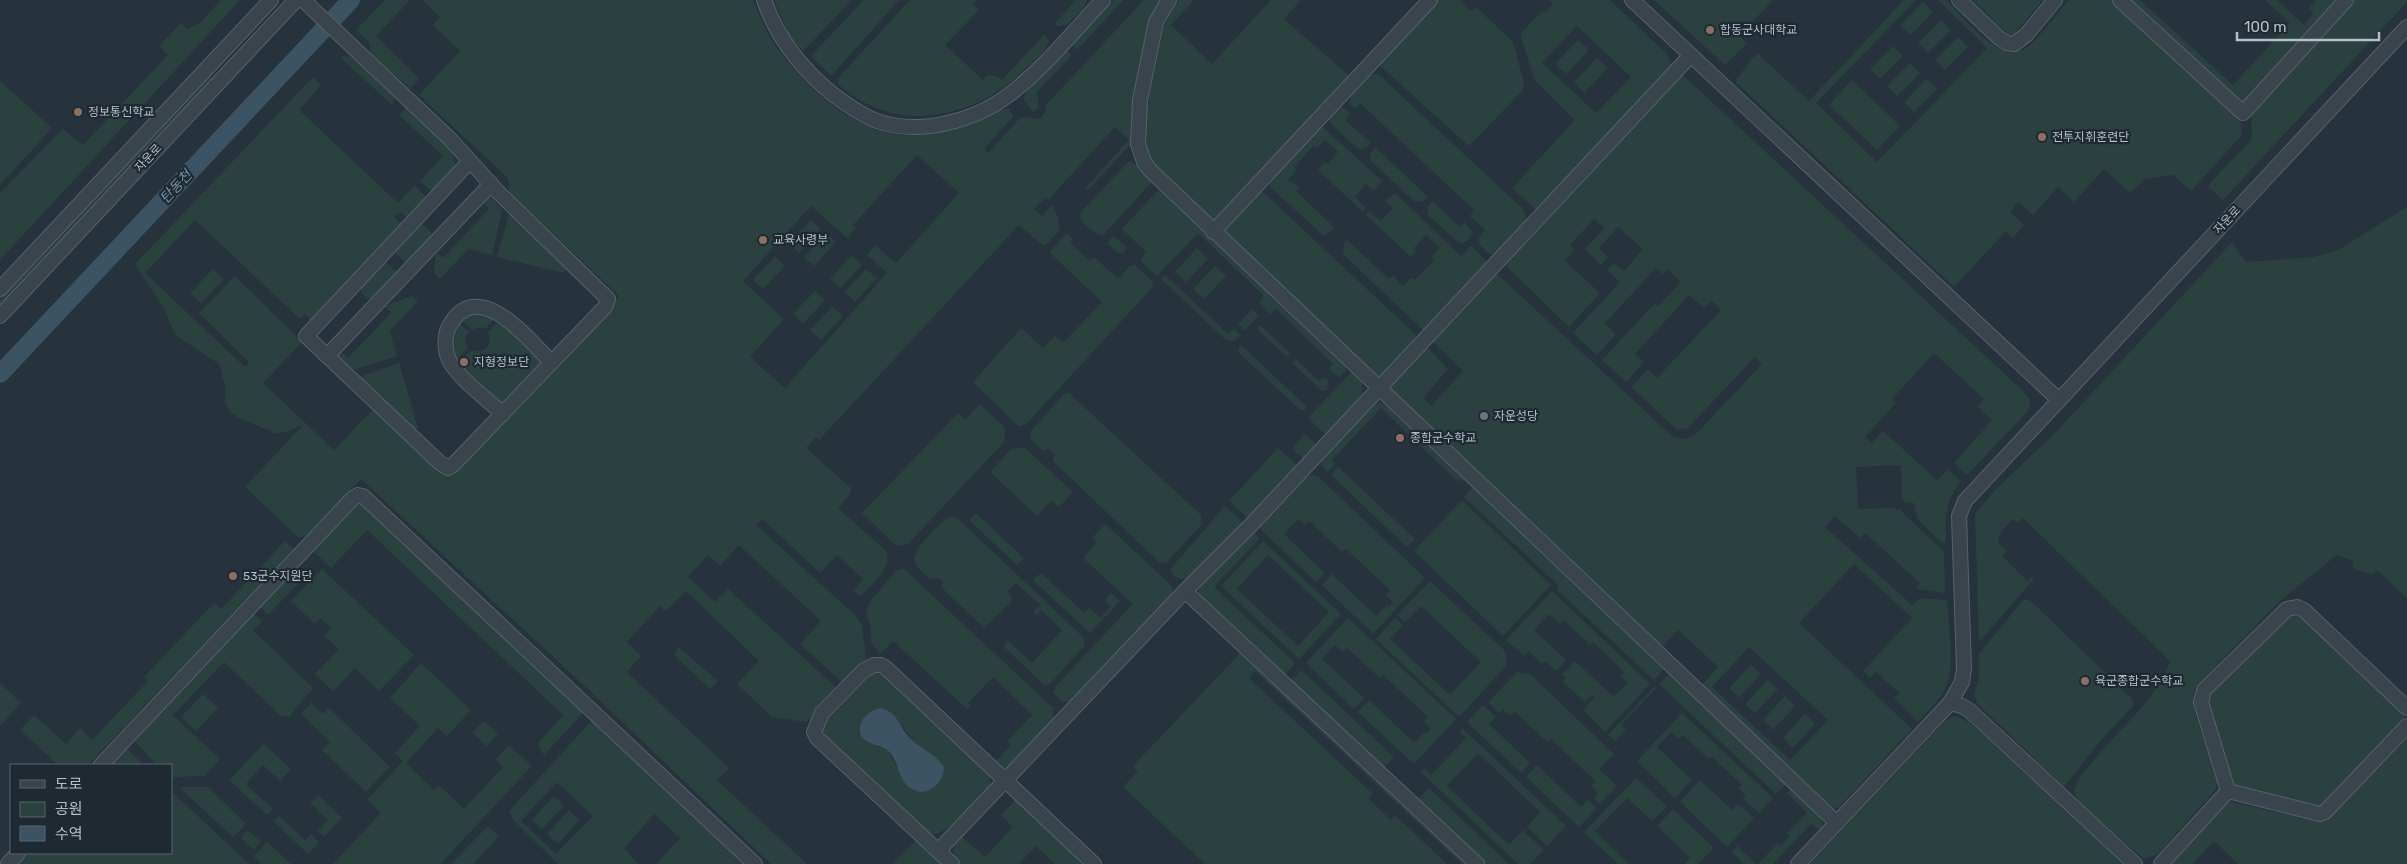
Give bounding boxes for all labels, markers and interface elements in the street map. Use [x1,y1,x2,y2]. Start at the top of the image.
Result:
scale bar [2237,10,2380,42]
text: 100 m [2244,18,2286,36]
place label: 합동군사대학교 [1720,23,1797,37]
marker: 합동군사대학교 [1704,24,1716,36]
place label: 정보통신학교 [88,105,154,119]
marker: 정보통신학교 [72,106,84,118]
place label: 전투지휘훈련단 [2052,130,2129,144]
marker: 전투지휘훈련단 [2036,131,2048,143]
street label: 자운로 [132,141,164,175]
water label: 탄동천 [157,166,196,207]
street label: 자운로 [2211,203,2243,237]
place label: 교육사령부 [773,233,828,247]
marker: 교육사령부 [757,234,769,246]
place label: 지형정보단 [474,355,529,369]
marker: 지형정보단 [458,356,470,368]
place label: 자운성당 [1494,409,1538,423]
marker: 자운성당 [1478,410,1490,422]
place label: 종합군수학교 [1410,431,1476,445]
marker: 종합군수학교 [1394,432,1406,444]
place label: 53군수지원단 [243,569,313,583]
marker: 53군수지원단 [227,570,239,582]
place label: 육군종합군수학교 [2095,674,2183,688]
marker: 육군종합군수학교 [2079,675,2091,687]
legend [10,764,172,854]
text: 도로 [55,775,83,793]
text: 공원 [55,800,83,818]
text: 수역 [55,825,83,843]

